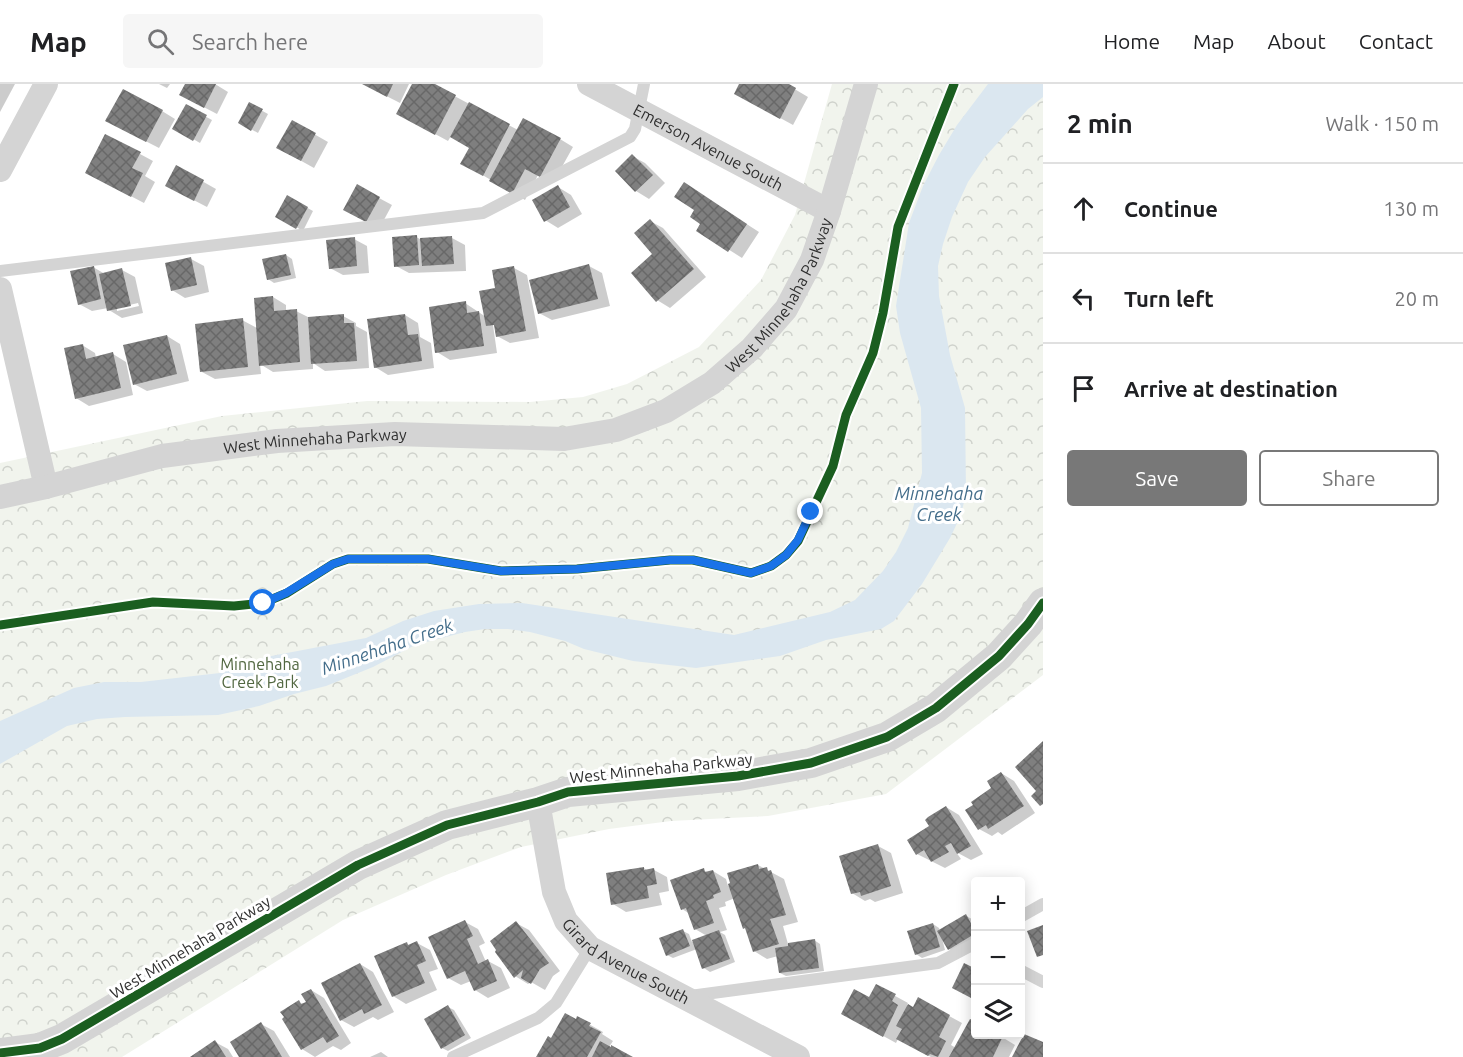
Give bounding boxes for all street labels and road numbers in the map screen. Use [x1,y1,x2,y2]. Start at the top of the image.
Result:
street label: Emerson Avenue South [630,100,786,194]
street label: West Minnehaha Parkway [722,215,835,376]
street label: West Minnehaha Parkway [222,425,407,457]
street label: West Minnehaha Parkway [569,749,754,787]
street label: West Minnehaha Parkway [107,892,274,1002]
street label: Girard Avenue South [559,914,693,1008]

